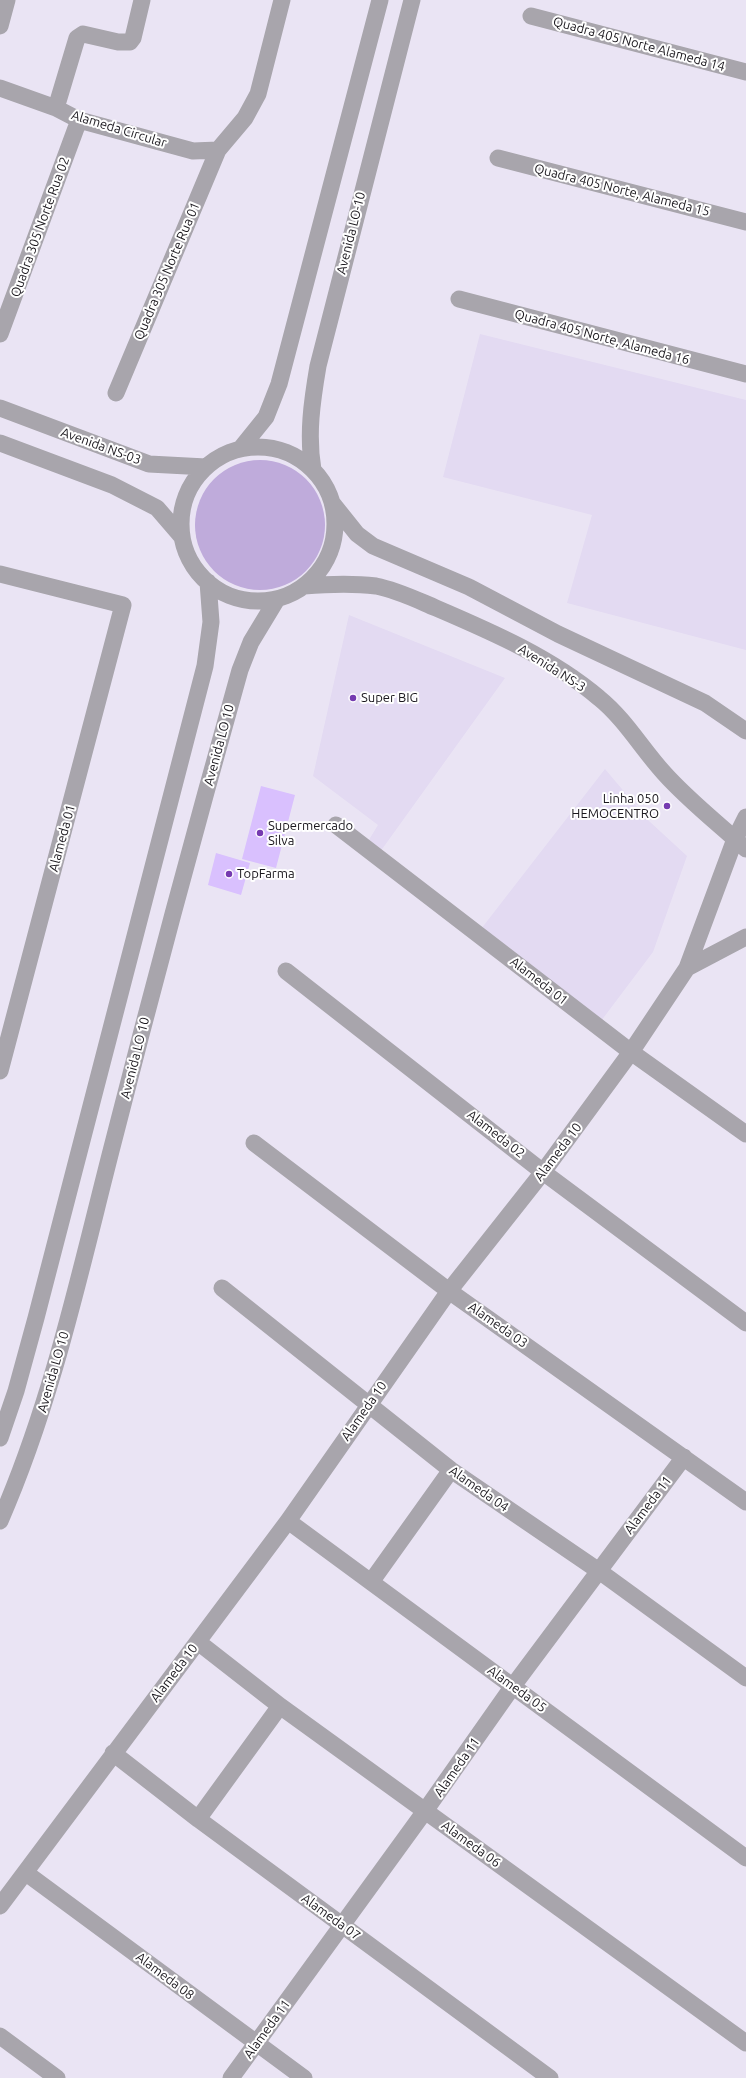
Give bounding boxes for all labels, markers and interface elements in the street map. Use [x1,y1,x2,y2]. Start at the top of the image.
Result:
street label: Quadra 405 Norte Alameda 14 [551,14,727,74]
street label: Alameda Circular [69,107,169,151]
street label: Quadra 305 Norte Rua 02 [7,155,73,299]
street label: Quadra 405 Norte, Alameda 15 [533,161,711,219]
street label: Avenida LO-10 [333,190,369,276]
street label: Quadra 305 Norte Rua 01 [131,200,203,342]
street label: Quadra 405 Norte, Alameda 16 [513,306,691,368]
street label: Avenida NS-03 [59,424,143,468]
street label: Avenida NS-3 [515,641,589,695]
place label: Super BIG [361,690,418,706]
marker: Super BIG [348,693,358,703]
street label: Avenida LO 10 [201,703,237,787]
place label: Linha 050 HEMOCENTRO [571,791,659,822]
marker: Linha 050 HEMOCENTRO [662,801,672,811]
street label: Alameda 01 [46,803,78,873]
place label: Supermercado Silva [268,818,353,849]
marker: Supermercado Silva [255,828,265,838]
place label: TopFarma [237,866,295,882]
marker: TopFarma [224,869,234,879]
street label: Alameda 01 [507,954,571,1008]
street label: Avenida LO 10 [117,1016,153,1100]
street label: Alameda 02 [464,1107,528,1161]
street label: Alameda 10 [531,1120,585,1184]
street label: Alameda 03 [465,1299,531,1351]
street label: Avenida LO 10 [34,1330,72,1414]
street label: Alameda 10 [338,1378,390,1444]
street label: Alameda 04 [446,1463,512,1515]
street label: Alameda 11 [621,1473,675,1537]
street label: Alameda 10 [147,1641,201,1705]
street label: Alameda 05 [485,1662,549,1716]
street label: Alameda 11 [431,1734,483,1800]
street label: Alameda 06 [439,1817,503,1871]
street label: Alameda 07 [299,1890,363,1944]
street label: Alameda 08 [133,1949,197,2003]
street label: Alameda 11 [240,1997,294,2061]

